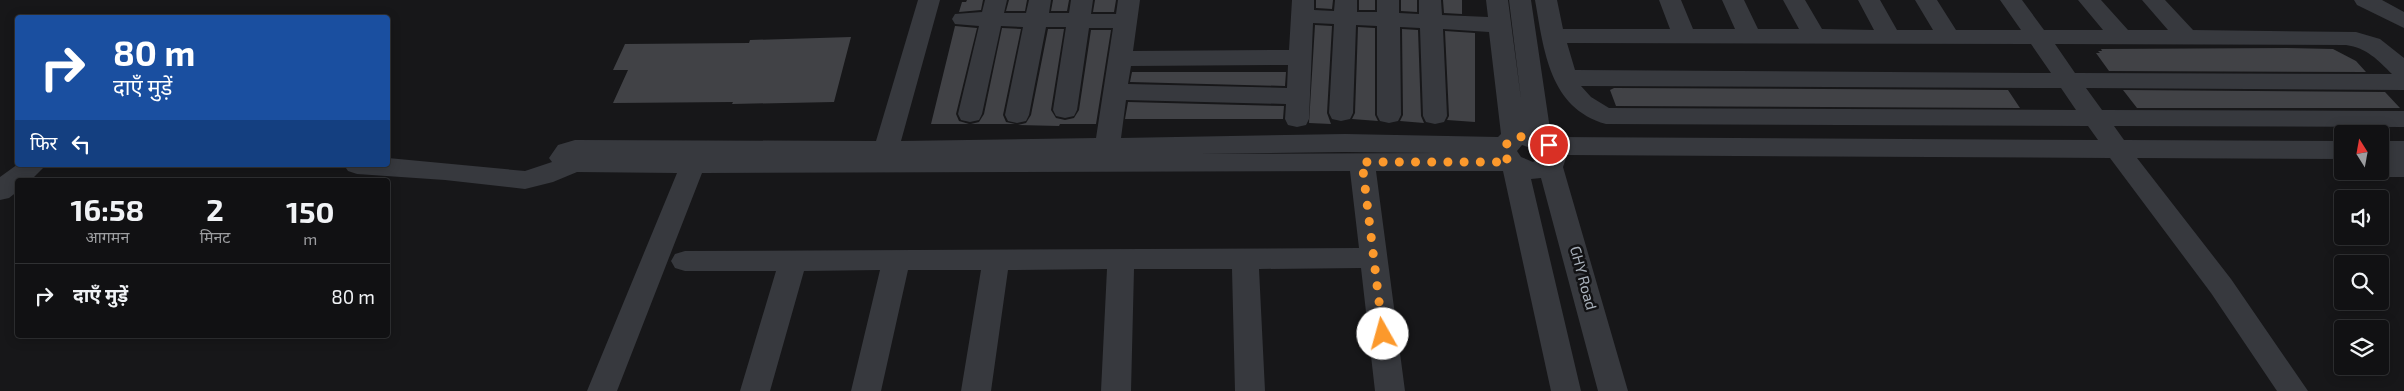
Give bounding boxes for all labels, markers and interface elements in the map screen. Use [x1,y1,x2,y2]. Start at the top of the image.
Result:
text: 80 m [113,31,195,73]
icon: right [30,35,95,100]
text: दाएँ मुड़ें [113,73,172,99]
pin [1528,124,1570,166]
north arrow [2334,125,2389,180]
map controls [2334,125,2389,375]
icon: left [67,130,95,158]
text: फिर [30,131,57,154]
icon: arrive [1535,131,1563,159]
button: sound [2334,190,2389,245]
text: 16:58 [71,191,144,227]
text: 2 [206,191,224,227]
text: 150 [286,193,334,229]
text: आगमन [85,227,129,246]
text: मिनट [200,227,230,246]
text: m [303,229,317,248]
street label: GHY Road [1567,244,1601,312]
button: search [2334,255,2389,310]
icon: right [30,282,58,310]
text: दाएँ मुड़ें [73,283,128,306]
text: 80 m [331,285,375,308]
position arrow [1356,307,1408,359]
button: layers [2334,320,2389,375]

